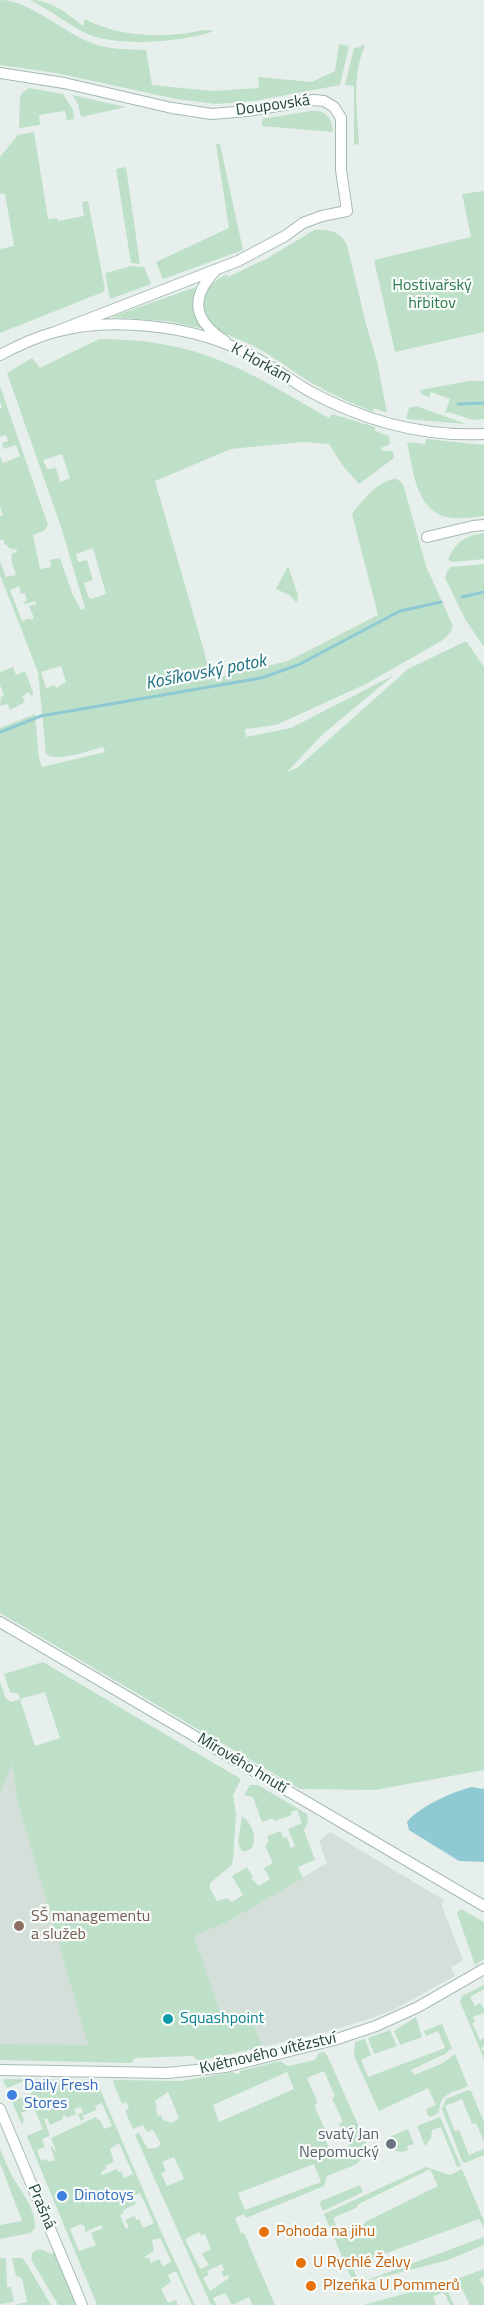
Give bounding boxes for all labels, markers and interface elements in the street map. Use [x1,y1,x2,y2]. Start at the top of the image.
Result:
street label: Doupovská [235,91,311,121]
park label: Hostivařský hřbitov [392,276,472,314]
street label: K Horkám [227,340,295,388]
water label: Košíkovský potok [144,651,268,695]
street label: Mírového hnutí [194,1730,290,1798]
place label: SŠ managementu a služeb [31,1907,150,1945]
marker: SŠ managementu a služeb [12,1919,26,1933]
place label: Squashpoint [180,2009,264,2029]
marker: Squashpoint [161,2012,175,2026]
street label: Květnového vítězství [198,2029,338,2079]
place label: Daily Fresh Stores [24,2076,98,2114]
marker: Daily Fresh Stores [5,2088,19,2102]
place label: svatý Jan Nepomucký [299,2125,379,2163]
marker: svatý Jan Nepomucký [384,2137,398,2151]
street label: Prašná [23,2182,59,2232]
place label: Dinotoys [74,2186,134,2206]
marker: Dinotoys [55,2189,69,2203]
place label: Pohoda na jihu [276,2222,375,2242]
marker: Pohoda na jihu [257,2225,271,2239]
place label: U Rychlé Želvy [313,2253,411,2273]
marker: U Rychlé Želvy [294,2256,308,2270]
place label: Plzeňka U Pommerů [323,2276,460,2296]
marker: Plzeňka U Pommerů [304,2279,318,2293]

